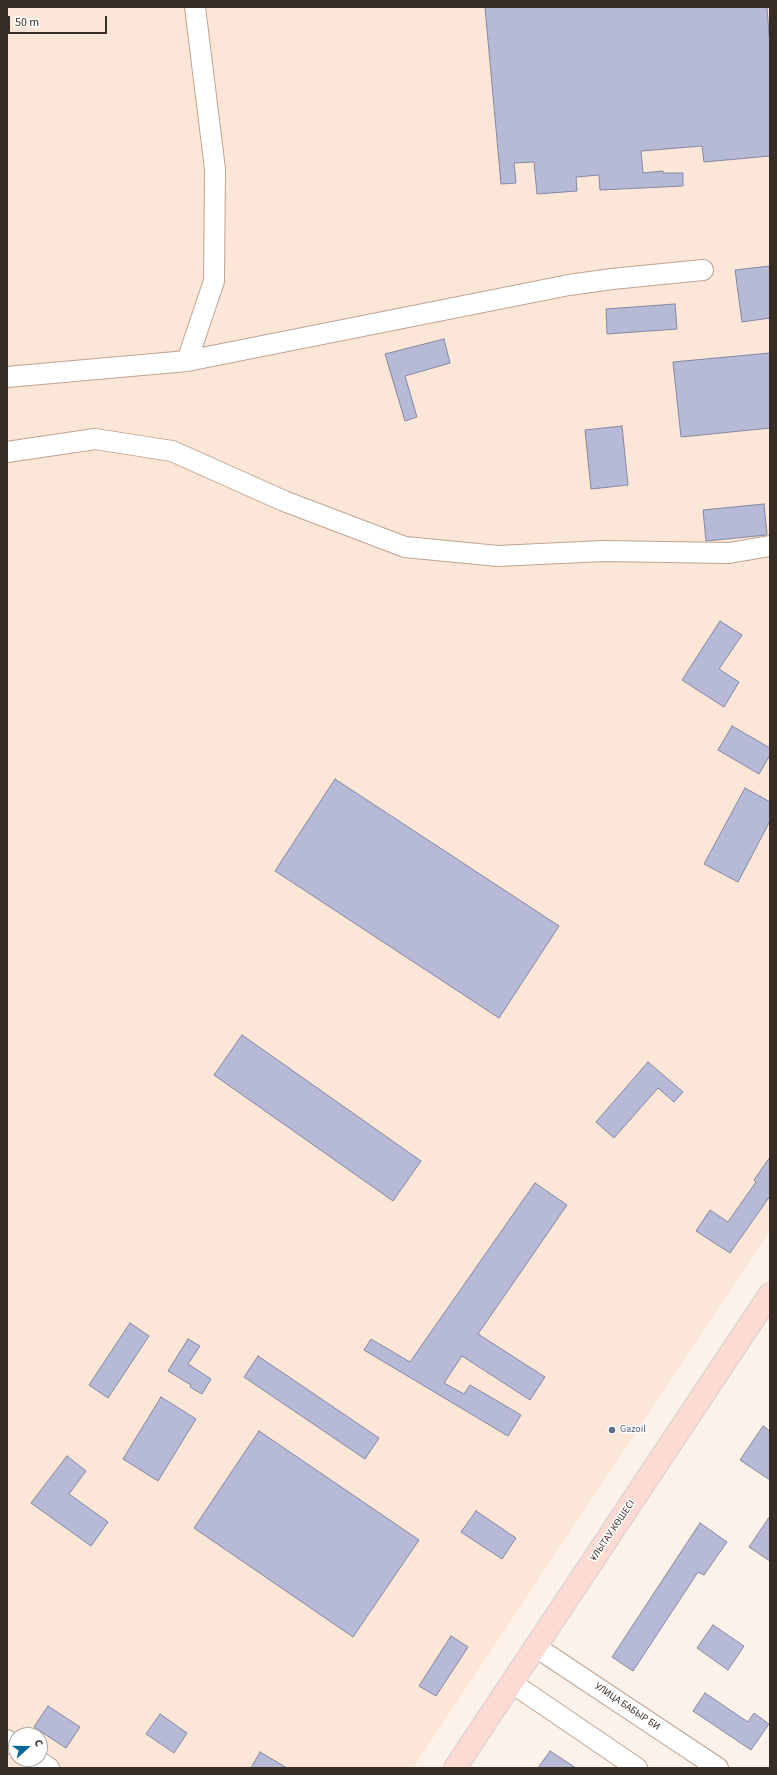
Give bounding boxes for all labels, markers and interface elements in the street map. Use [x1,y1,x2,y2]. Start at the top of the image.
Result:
scale bar [10,8,109,34]
text: 50 m [15,14,39,31]
place label: Gazoil [620,1424,646,1436]
marker: Gazoil [607,1425,617,1435]
street label: ҰЛЫТАУ КӨШЕСІ [588,1498,638,1564]
street label: УЛИЦА БАБЫР БИ [592,1681,662,1733]
north arrow [8,1727,48,1767]
text: С [31,1737,47,1749]

